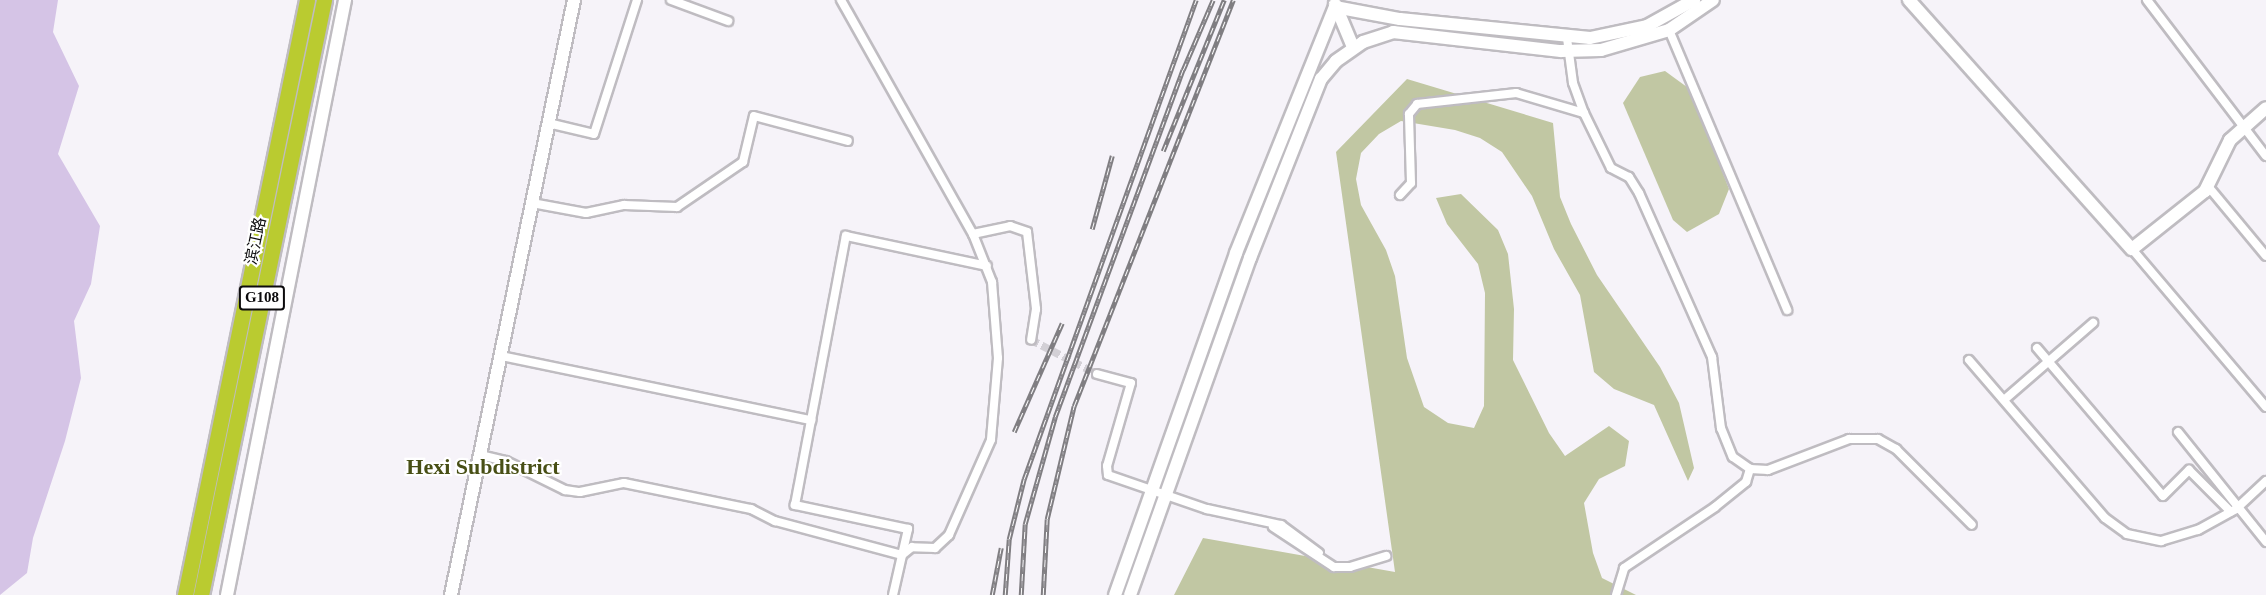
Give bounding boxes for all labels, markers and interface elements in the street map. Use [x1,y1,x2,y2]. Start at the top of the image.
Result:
street label: 滨江路 [242,216,270,266]
road number: G108 [238,286,286,310]
district label: Hexi Subdistrict [406,454,560,480]

